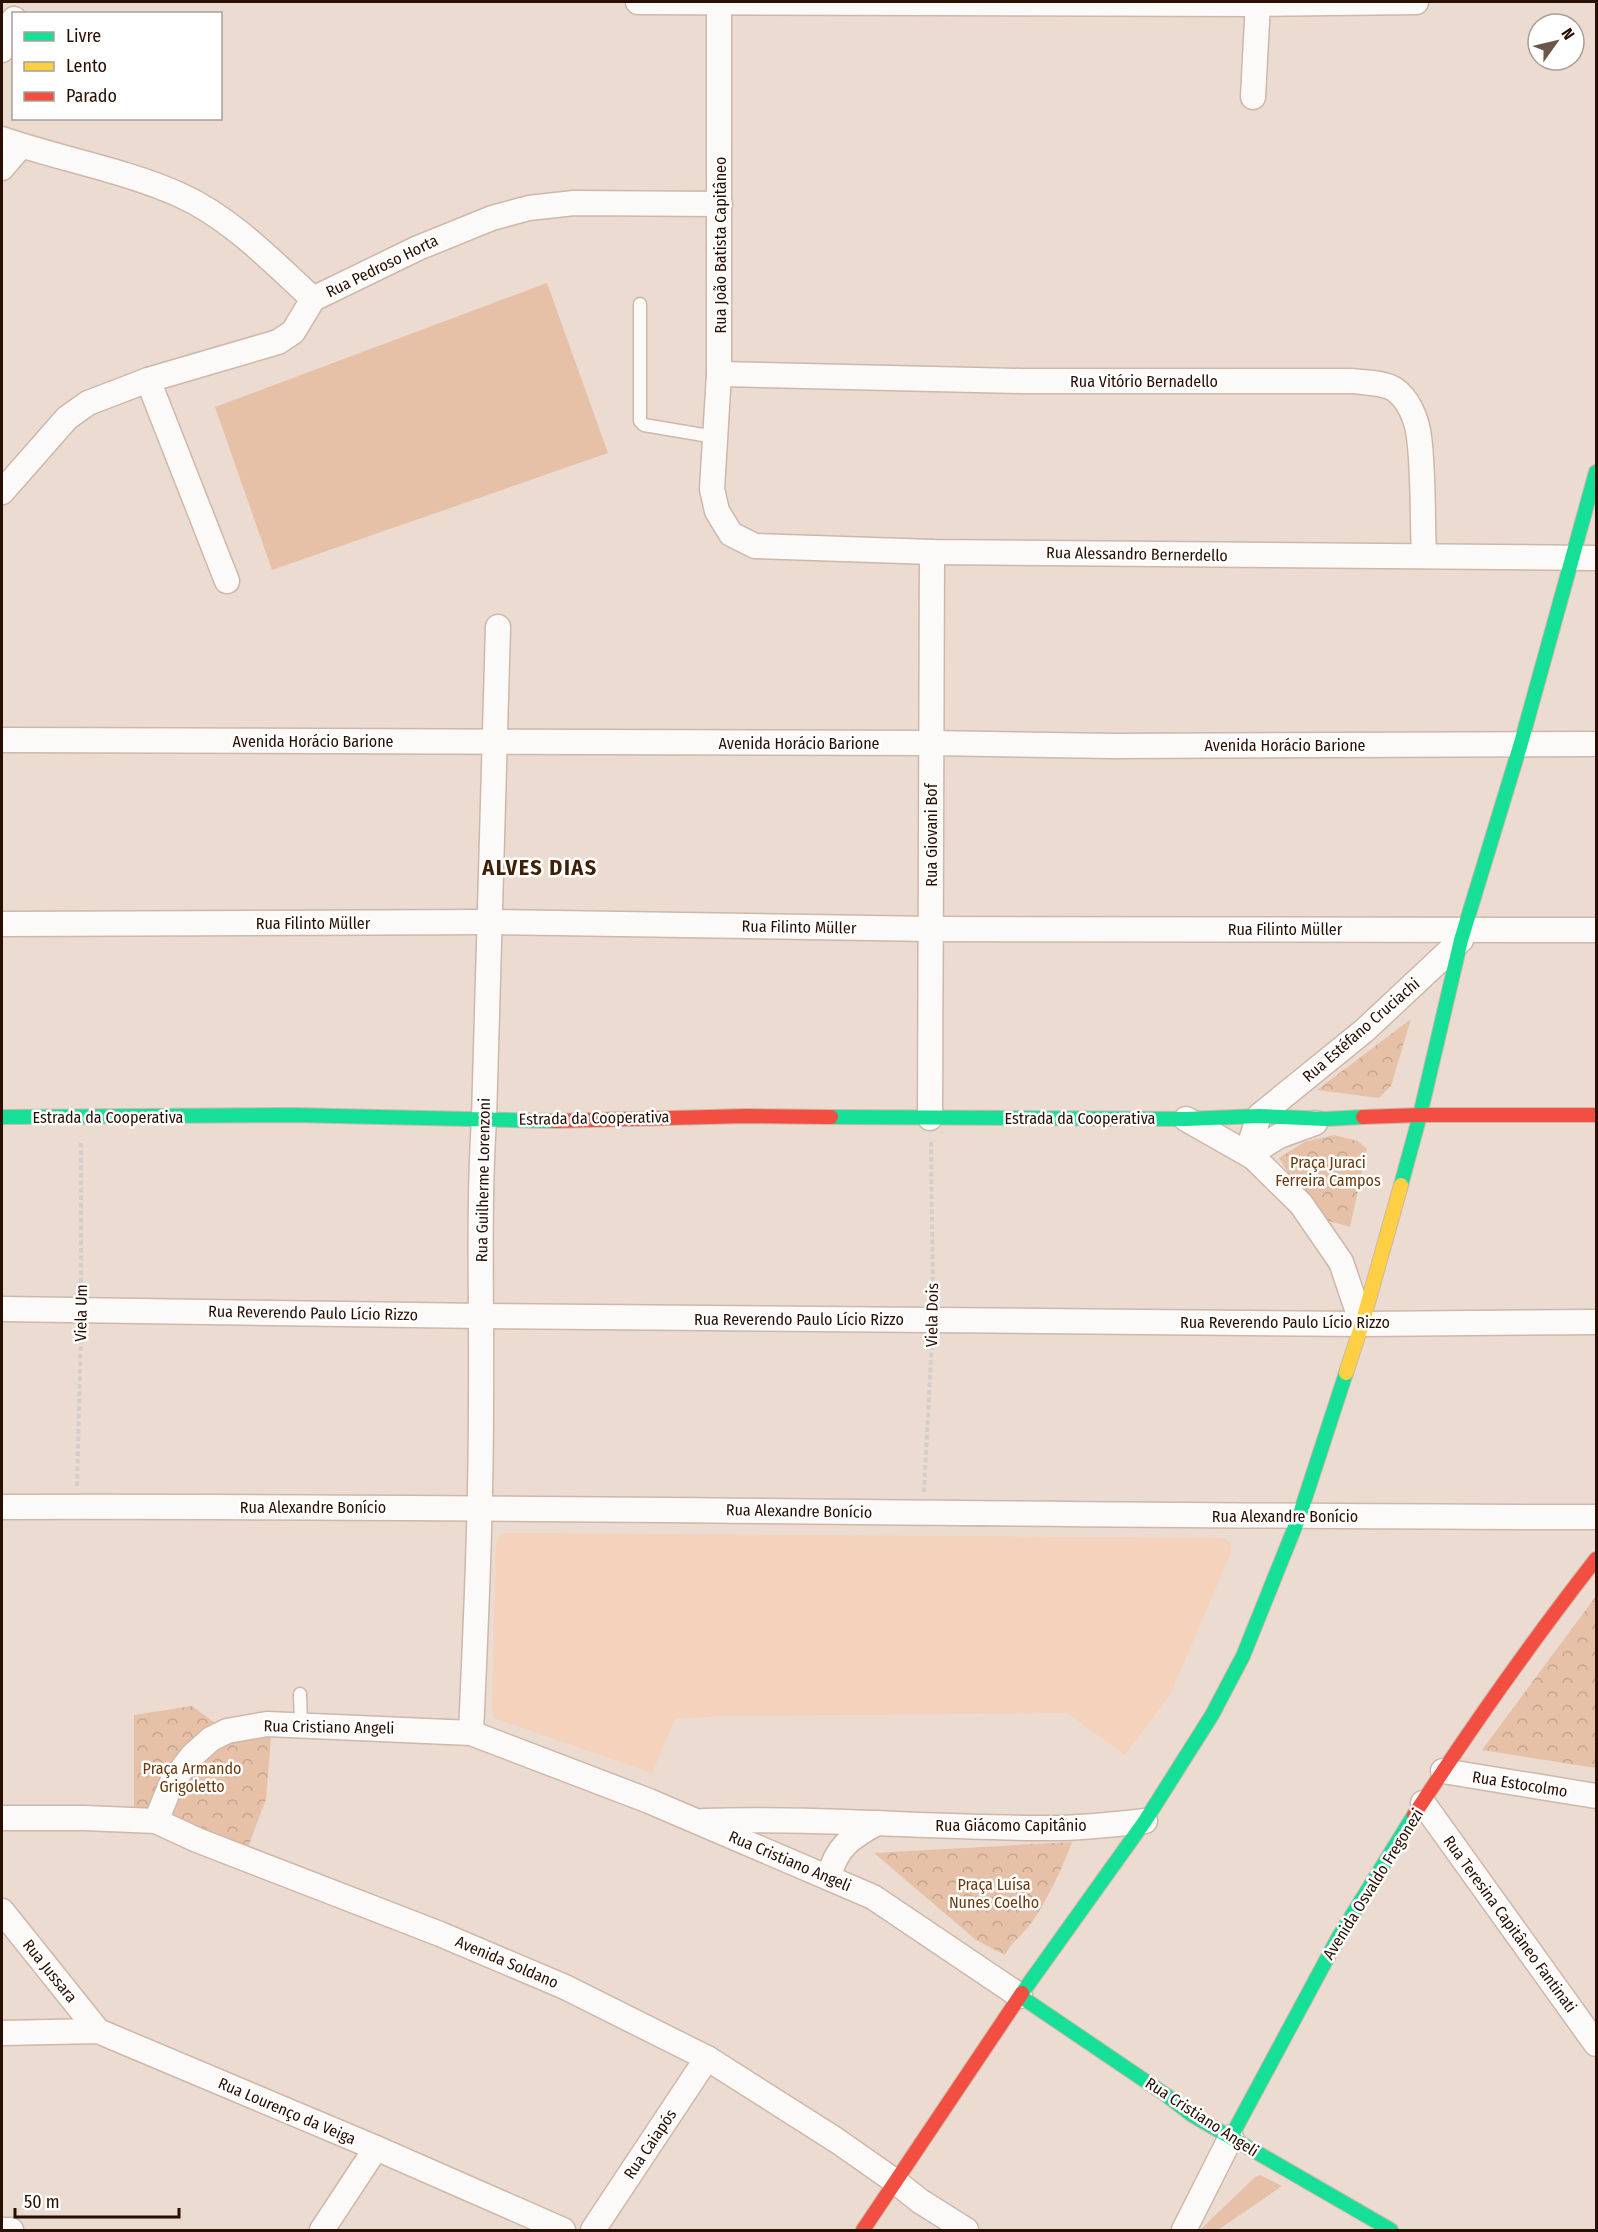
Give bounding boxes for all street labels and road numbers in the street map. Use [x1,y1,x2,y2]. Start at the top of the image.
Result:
street label: Rua João Batista Capitâneo [711,157,730,333]
street label: Rua Pedroso Horta [323,231,441,301]
street label: Rua Vitório Bernadello [1070,372,1218,391]
street label: Rua Alessandro Bernerdello [1046,543,1228,565]
street label: Avenida Horácio Barione [232,732,394,751]
street label: Avenida Horácio Barione [718,734,880,753]
street label: Avenida Horácio Barione [1204,736,1366,755]
street label: Rua Giovani Bof [922,782,941,887]
street label: Rua Filinto Müller [256,914,371,933]
street label: Rua Filinto Müller [741,917,857,938]
street label: Rua Filinto Müller [1228,920,1343,939]
street label: Rua Estéfano Cruciachi [1299,974,1423,1086]
street label: Rua Guilherme Lorenzoni [472,1098,494,1262]
street label: Estrada da Cooperativa [518,1107,670,1129]
street label: Estrada da Cooperativa [33,1108,184,1127]
street label: Estrada da Cooperativa [1005,1109,1156,1128]
street label: Viela Dois [922,1282,942,1347]
street label: Viela Um [71,1284,91,1342]
street label: Rua Reverendo Paulo Lício Rizzo [208,1302,418,1324]
street label: Rua Reverendo Paulo Lício Rizzo [694,1310,904,1329]
street label: Rua Reverendo Paulo Lício Rizzo [1180,1313,1390,1332]
street label: Rua Alexandre Bonício [240,1498,386,1517]
street label: Rua Alexandre Bonício [726,1500,872,1522]
street label: Rua Alexandre Bonício [1212,1507,1358,1526]
street label: Rua Cristiano Angeli [263,1716,395,1738]
street label: Rua Estocolmo [1471,1767,1569,1801]
street label: Avenida Osvaldo Fregonezi [1319,1805,1427,1963]
street label: Rua Giácomo Capitânio [935,1816,1087,1835]
street label: Rua Cristiano Angeli [726,1827,854,1895]
street label: Rua Teresina Capitâneo Fantinati [1439,1832,1581,2016]
street label: Avenida Soldano [453,1932,561,1992]
street label: Rua Jussara [19,1936,81,2006]
street label: Rua Lourenço da Veiga [215,2073,359,2149]
street label: Rua Cristiano Angeli [1142,2073,1262,2161]
street label: Rua Caiapós [620,2105,680,2183]

